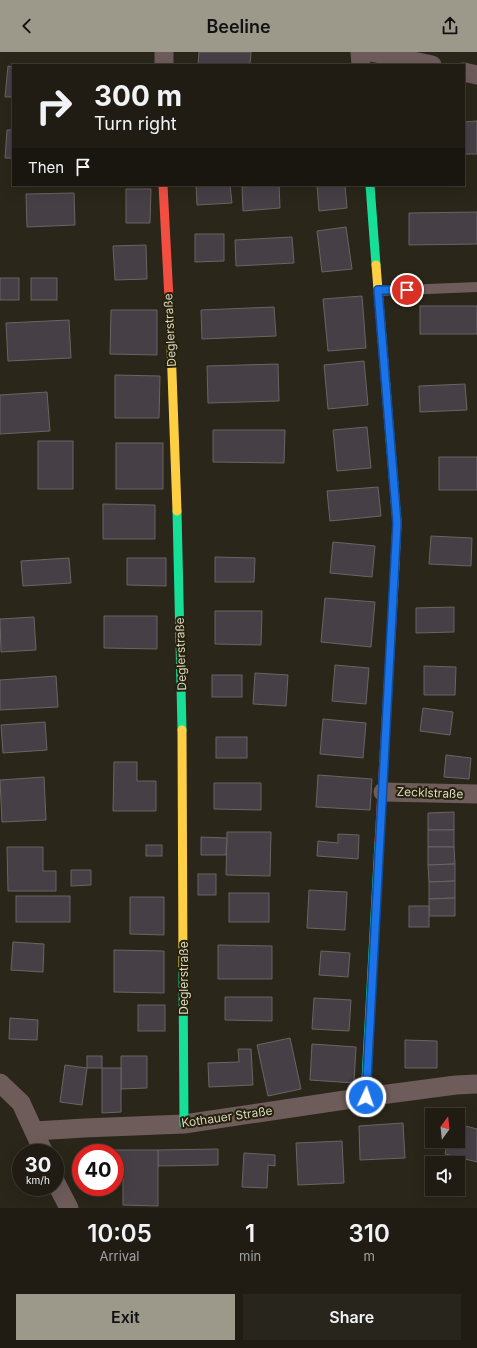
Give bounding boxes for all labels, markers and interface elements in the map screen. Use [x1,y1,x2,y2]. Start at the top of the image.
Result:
icon: back [16,15,38,37]
icon: share [439,15,461,37]
text: Beeline [206,16,271,37]
text: 300 m [94,79,182,113]
icon: right [28,80,80,132]
text: Turn right [94,113,177,134]
icon: arrive [72,156,94,178]
text: Then [28,158,64,177]
pin [390,273,424,307]
icon: arrive [396,279,418,301]
street label: Deglerstraße [160,293,179,367]
street label: Deglerstraße [172,617,189,691]
street label: Zecklstraße [396,784,464,801]
street label: Deglerstraße [176,941,191,1015]
position arrow [345,1076,387,1118]
street label: Kothauer Straße [180,1103,273,1130]
north arrow [425,1108,465,1148]
map controls [425,1108,465,1196]
speed limit sign: 40 [72,1144,124,1196]
text: 30 [25,1153,51,1177]
button: sound [425,1156,465,1196]
text: km/h [26,1174,50,1186]
text: 10:05 [87,1219,152,1248]
text: 1 [245,1219,255,1248]
text: 310 [348,1219,390,1248]
text: Arrival [100,1248,140,1264]
text: min [239,1248,261,1264]
text: m [363,1248,375,1264]
button: Exit [16,1294,235,1340]
button: Share [243,1294,461,1340]

